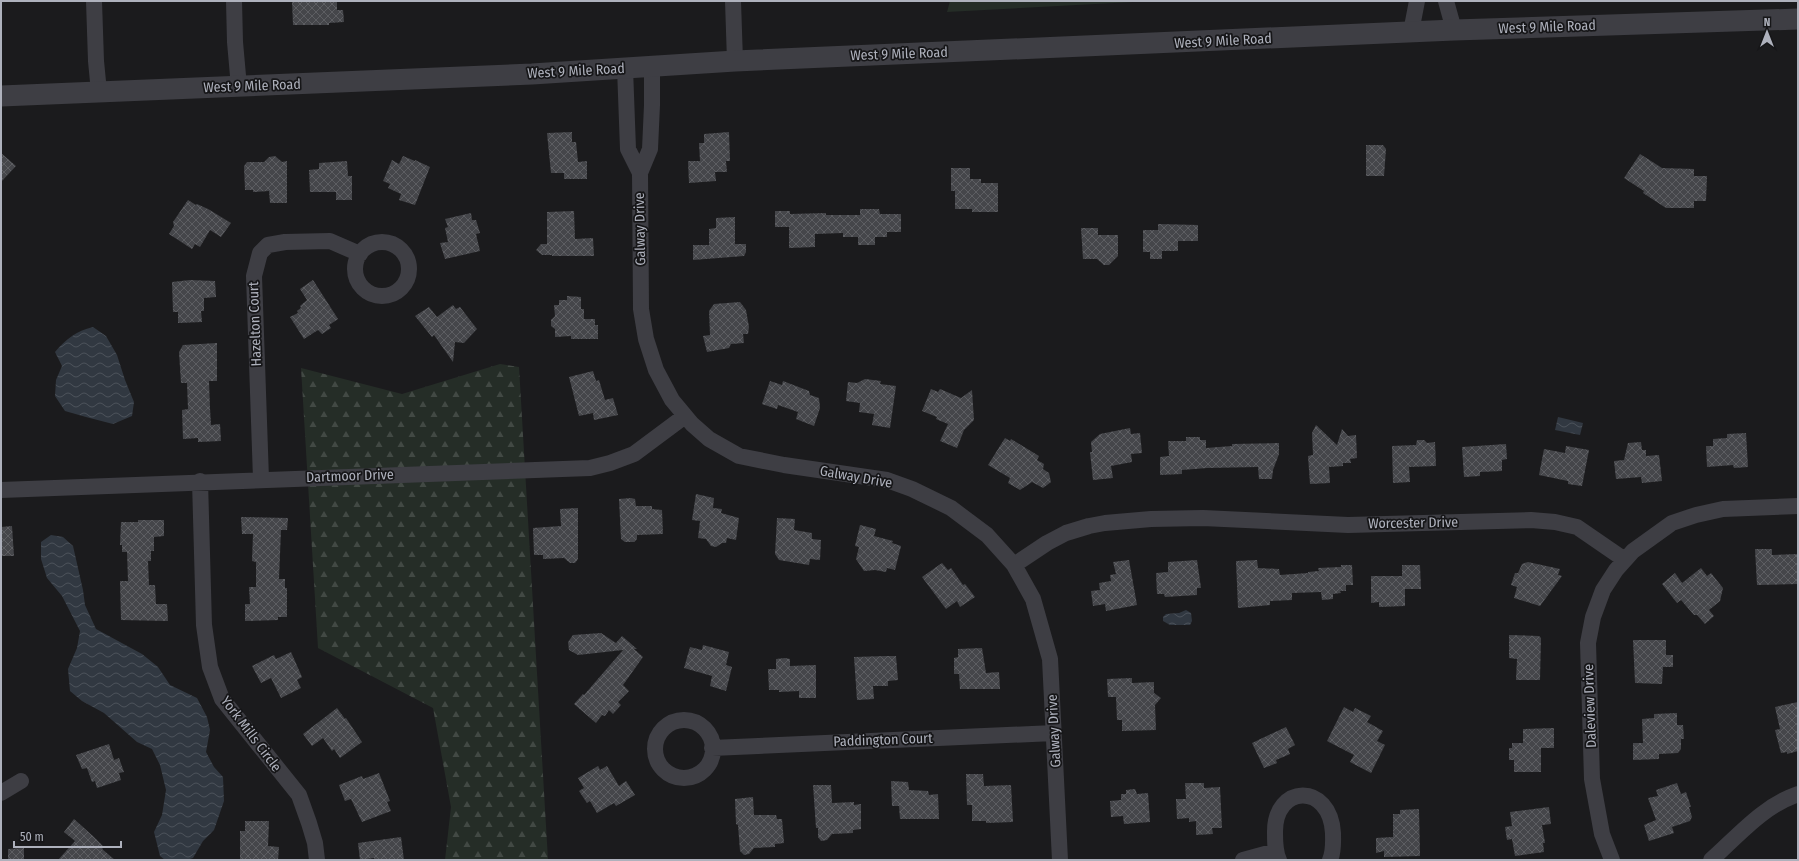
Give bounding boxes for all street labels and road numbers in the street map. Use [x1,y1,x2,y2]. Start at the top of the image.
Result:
street label: West 9 Mile Road [1498,17,1596,37]
street label: West 9 Mile Road [1174,30,1272,52]
street label: West 9 Mile Road [850,44,948,64]
street label: West 9 Mile Road [527,60,625,82]
street label: West 9 Mile Road [203,76,301,96]
street label: Galway Drive [631,192,649,266]
street label: Hazelton Court [245,281,265,367]
street label: Galway Drive [818,462,894,492]
street label: Dartmoor Drive [306,466,394,486]
street label: Worcester Drive [1368,514,1458,532]
street label: Daleview Drive [1580,664,1600,748]
street label: York Mills Circle [217,693,285,775]
street label: Galway Drive [1044,694,1064,768]
street label: Paddington Court [833,730,933,750]

